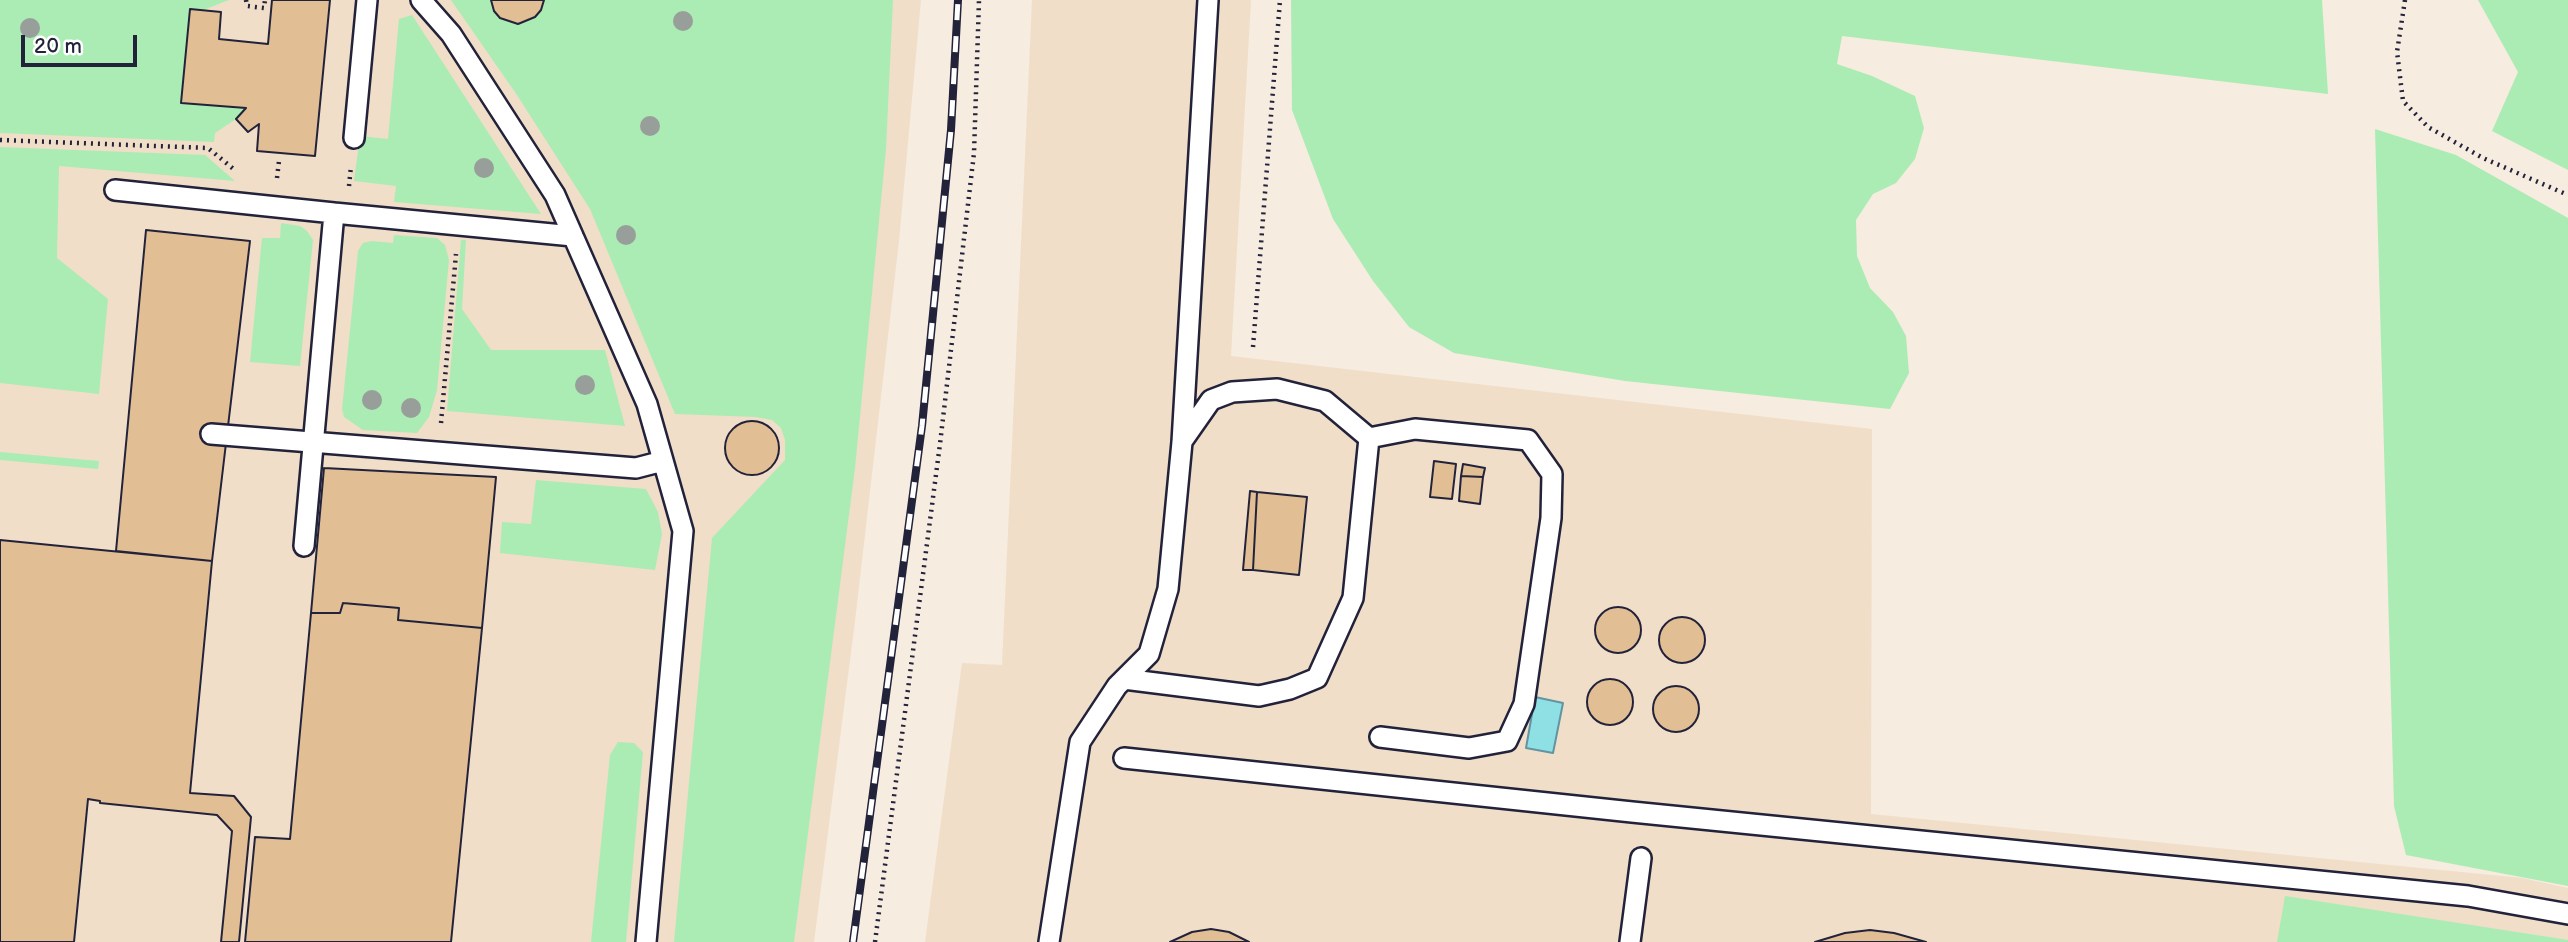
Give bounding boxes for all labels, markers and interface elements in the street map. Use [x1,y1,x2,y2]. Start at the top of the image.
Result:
scale bar [24,21,140,65]
text: 20 m [34,34,82,59]

